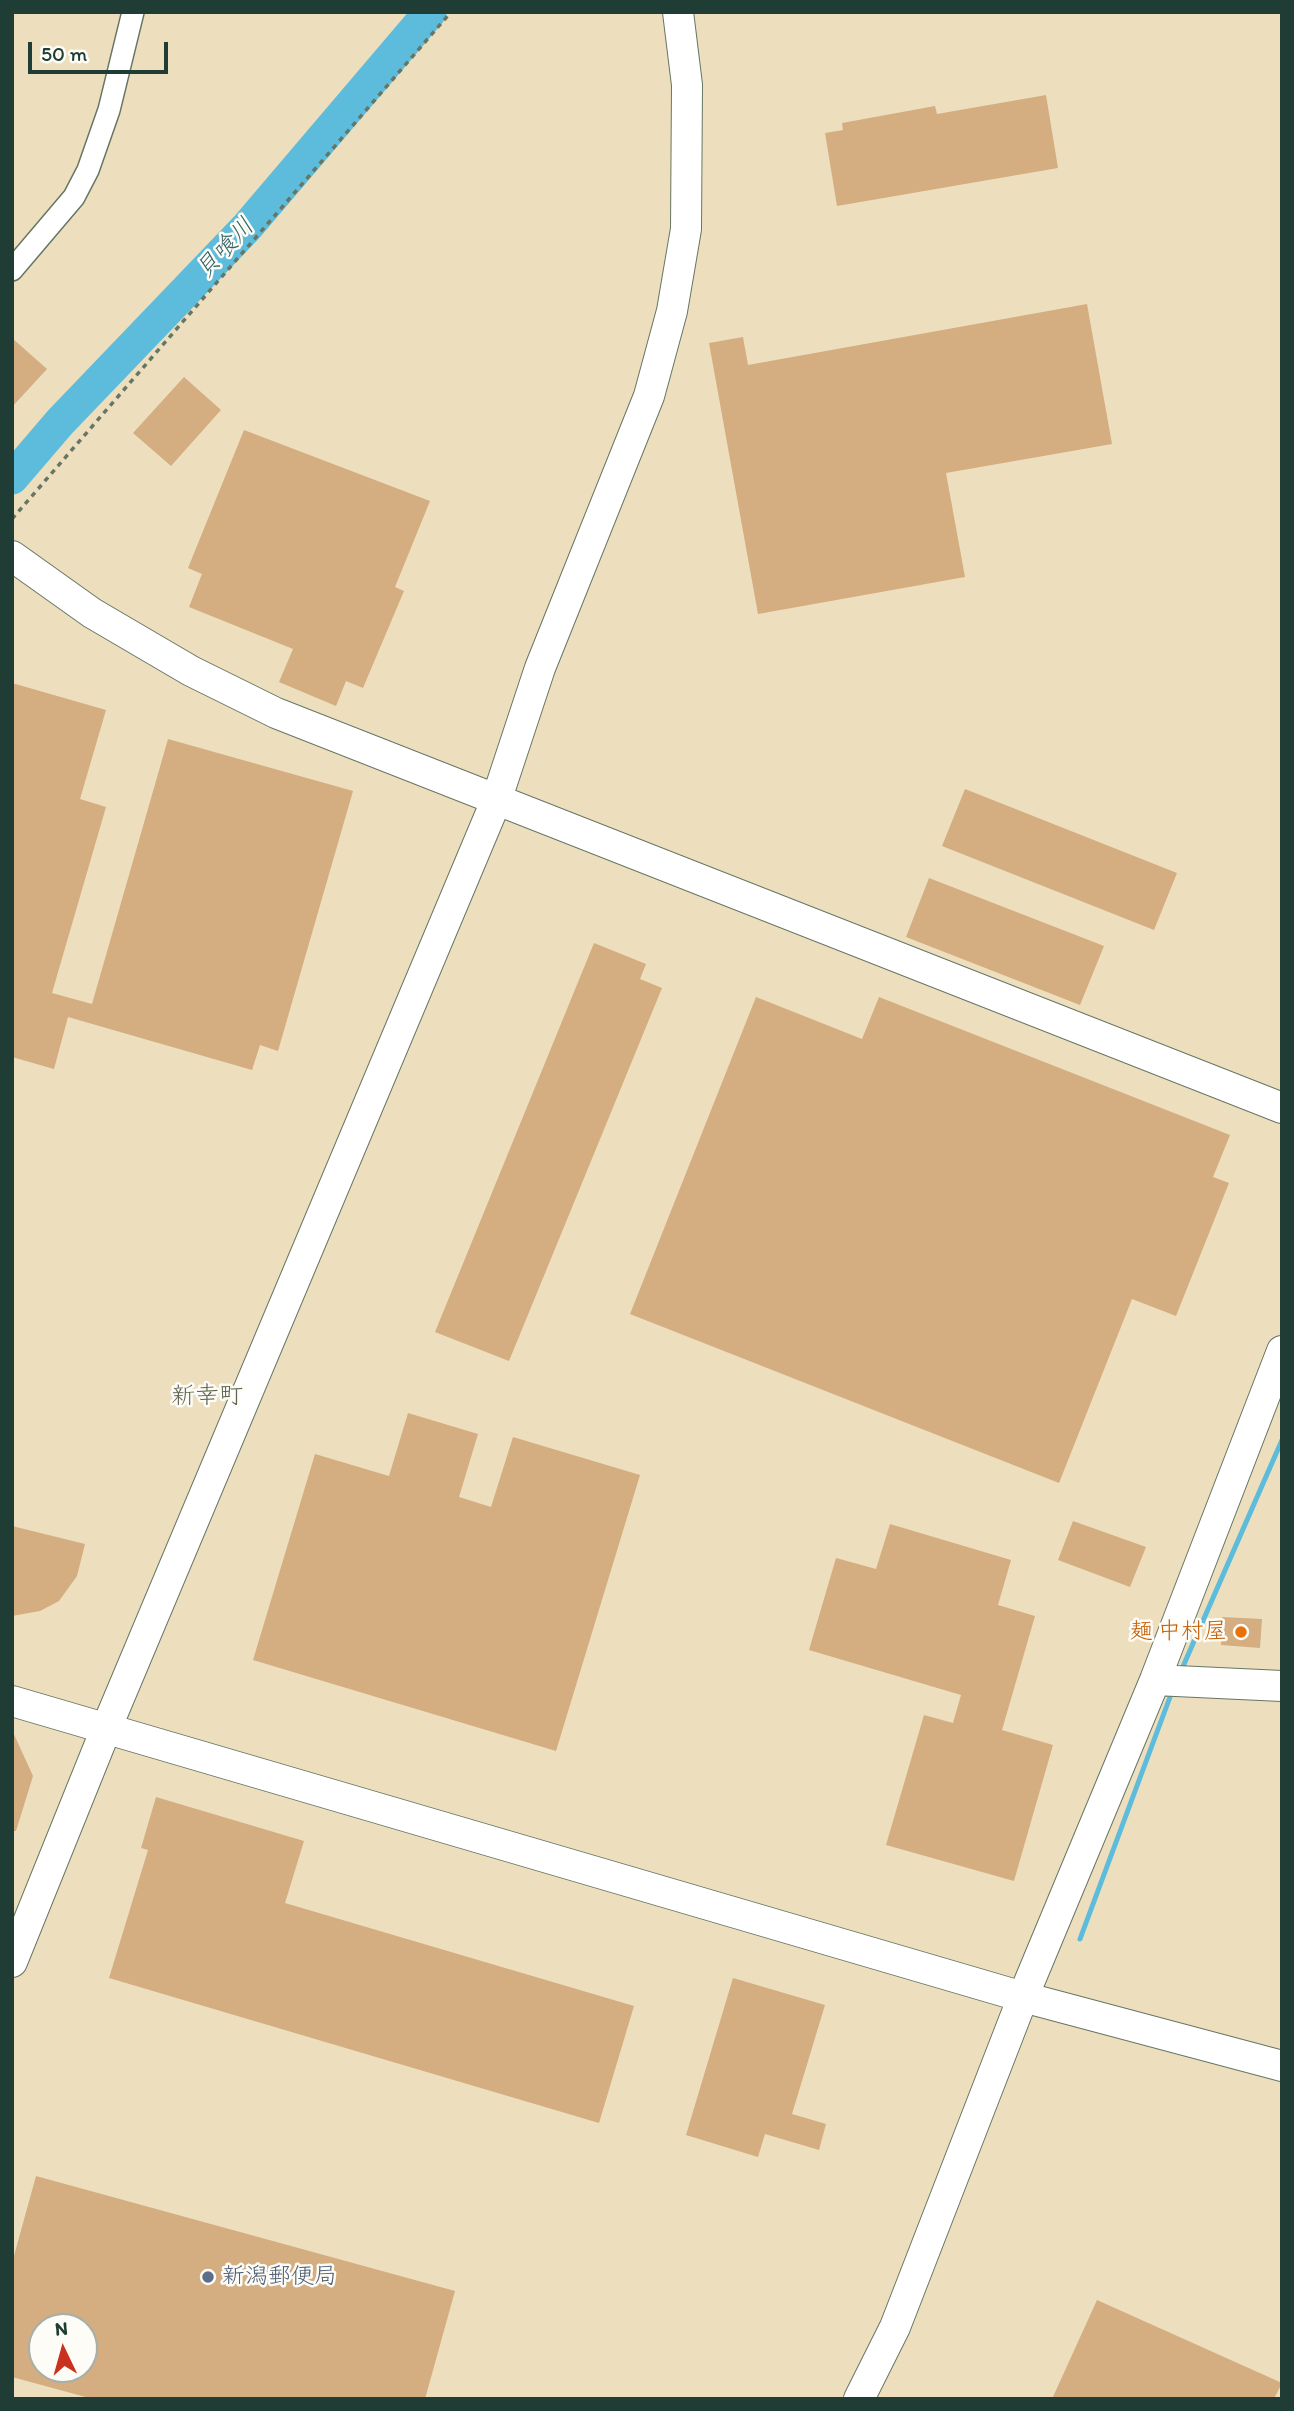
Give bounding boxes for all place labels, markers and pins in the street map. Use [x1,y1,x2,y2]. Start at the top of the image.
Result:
place label: 麺 中村屋 [1130,1618,1227,1646]
marker: 麺 中村屋 [1233,1624,1249,1640]
place label: 新潟郵便局 [222,2263,337,2291]
marker: 新潟郵便局 [200,2269,216,2285]

